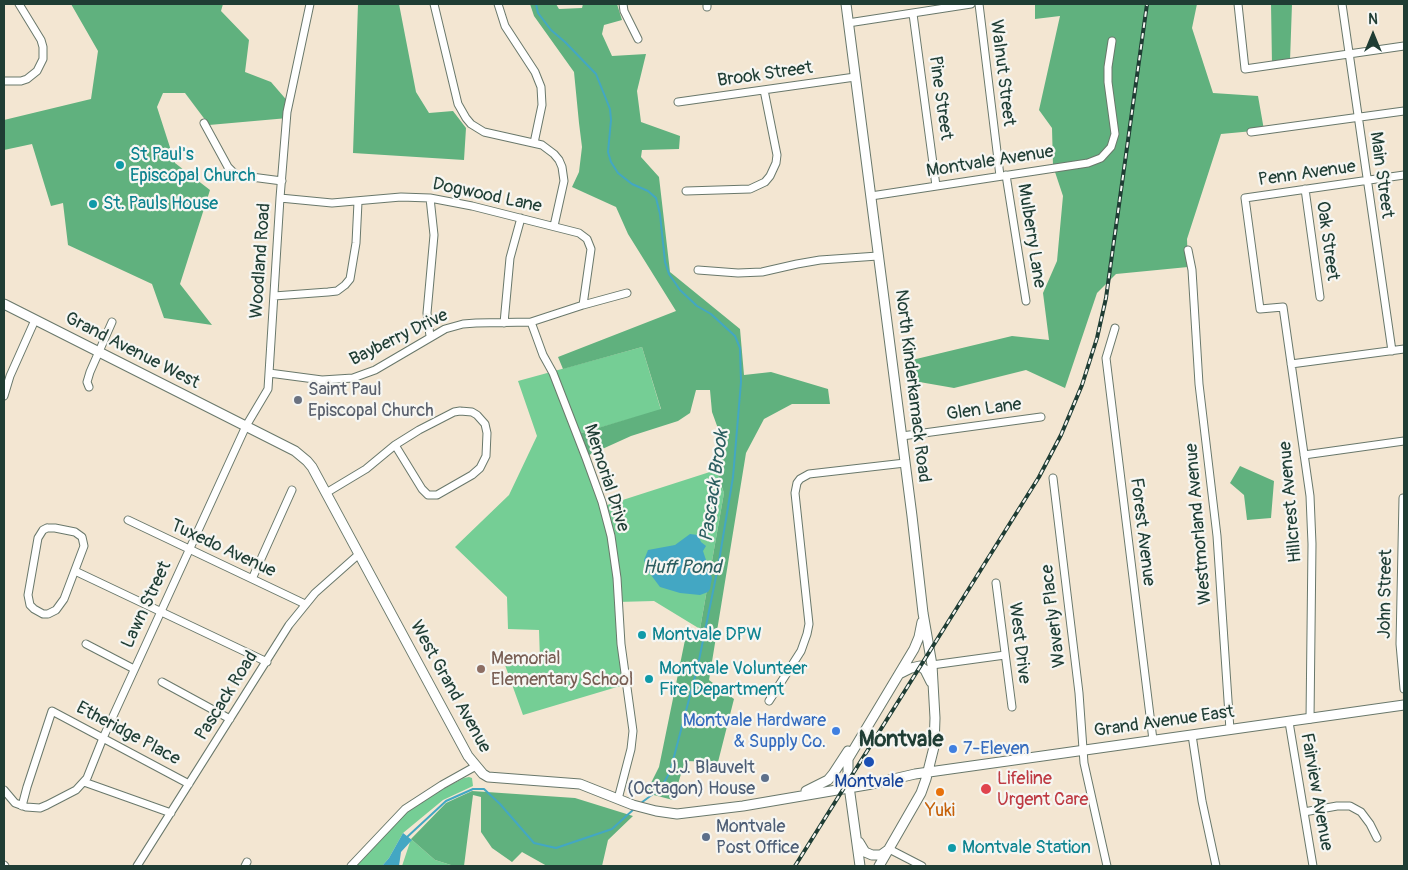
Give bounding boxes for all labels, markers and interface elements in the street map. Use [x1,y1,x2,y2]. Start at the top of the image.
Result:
north arrow [1348,10,1398,60]
text: N [1368,11,1378,28]
street label: Walnut Street [985,18,1019,128]
street label: Pine Street [923,55,957,141]
street label: Brook Street [716,58,814,92]
street label: Main Street [1364,130,1398,220]
street label: Montvale Avenue [925,141,1055,183]
place label: St Paul's Episcopal Church [130,144,256,186]
street label: Penn Avenue [1257,156,1357,192]
marker: St Paul's Episcopal Church [114,159,126,171]
street label: Dogwood Lane [430,174,544,218]
street label: Mulberry Lane [1012,182,1050,290]
place label: St. Pauls House [103,193,218,215]
marker: St. Pauls House [87,198,99,210]
street label: Oak Street [1311,200,1343,282]
street label: Woodland Road [246,202,276,320]
street label: North Kinderkamack Road [889,288,935,484]
street label: Bayberry Drive [346,305,452,371]
street label: Grand Avenue West [61,308,203,394]
place label: Saint Paul Episcopal Church [308,379,434,422]
marker: Saint Paul Episcopal Church [292,394,304,406]
street label: Glen Lane [945,394,1023,426]
street label: Memorial Drive [578,421,634,535]
water label: Pascack Brook [696,429,734,543]
street label: Hillcrest Avenue [1275,440,1307,564]
street label: Westmorland Avenue [1181,442,1217,606]
street label: Forest Avenue [1125,477,1159,587]
street label: Tuxedo Avenue [167,515,279,583]
street label: John Street [1374,549,1398,639]
water label: Huff Pond [643,557,721,579]
street label: Lawn Street [117,558,177,652]
street label: Waverly Place [1037,563,1071,669]
street label: West Drive [1003,601,1035,685]
street label: West Grand Avenue [405,617,495,757]
place label: Montvale DPW [652,624,762,646]
marker: Montvale DPW [636,629,648,641]
street label: Pascack Road [191,647,263,745]
place label: Memorial Elementary School [491,648,633,691]
place label: Montvale Volunteer Fire Department [659,658,807,701]
marker: Memorial Elementary School [475,663,487,675]
marker: Montvale Volunteer Fire Department [643,673,655,685]
street label: Etheridge Place [72,698,184,770]
street label: Grand Avenue East [1092,701,1236,743]
place label: Montvale Hardware & Supply Co. [683,710,826,752]
marker: Montvale Hardware & Supply Co. [830,725,842,737]
district label: Montvale [859,727,943,753]
street label: Fairview Avenue [1295,731,1337,853]
place label: 7-Eleven [963,738,1030,760]
marker: 7-Eleven [947,743,959,755]
marker: Montvale [862,755,876,769]
place label: J.J. Blauvelt (Octagon) House [627,757,755,800]
place label: Lifeline Urgent Care [997,768,1088,811]
place label: Montvale [834,771,904,793]
marker: J.J. Blauvelt (Octagon) House [759,772,771,784]
marker: Lifeline Urgent Care [979,782,993,796]
marker: Yuki [934,786,946,798]
place label: Yuki [925,800,955,822]
place label: Montvale Post Office [716,816,799,859]
marker: Montvale Post Office [700,831,712,843]
place label: Montvale Station [962,837,1091,859]
marker: Montvale Station [946,842,958,854]

